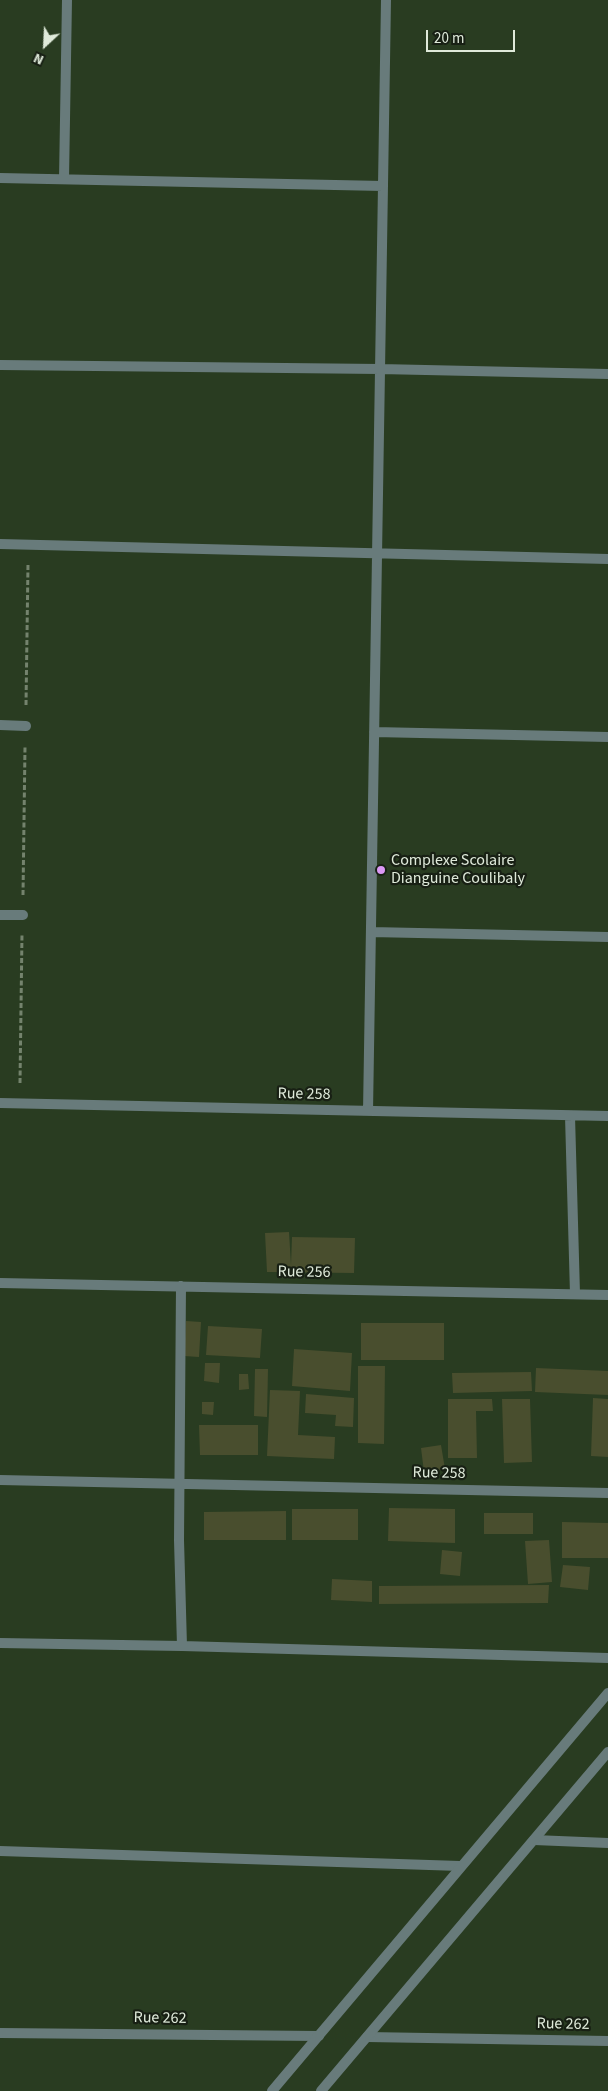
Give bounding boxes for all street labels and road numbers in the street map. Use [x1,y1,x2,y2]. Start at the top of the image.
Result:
street label: Rue 258 [277,1085,331,1105]
street label: Rue 256 [277,1263,331,1283]
street label: Rue 258 [412,1464,466,1484]
street label: Rue 262 [133,2009,187,2029]
street label: Rue 262 [536,2015,590,2035]

